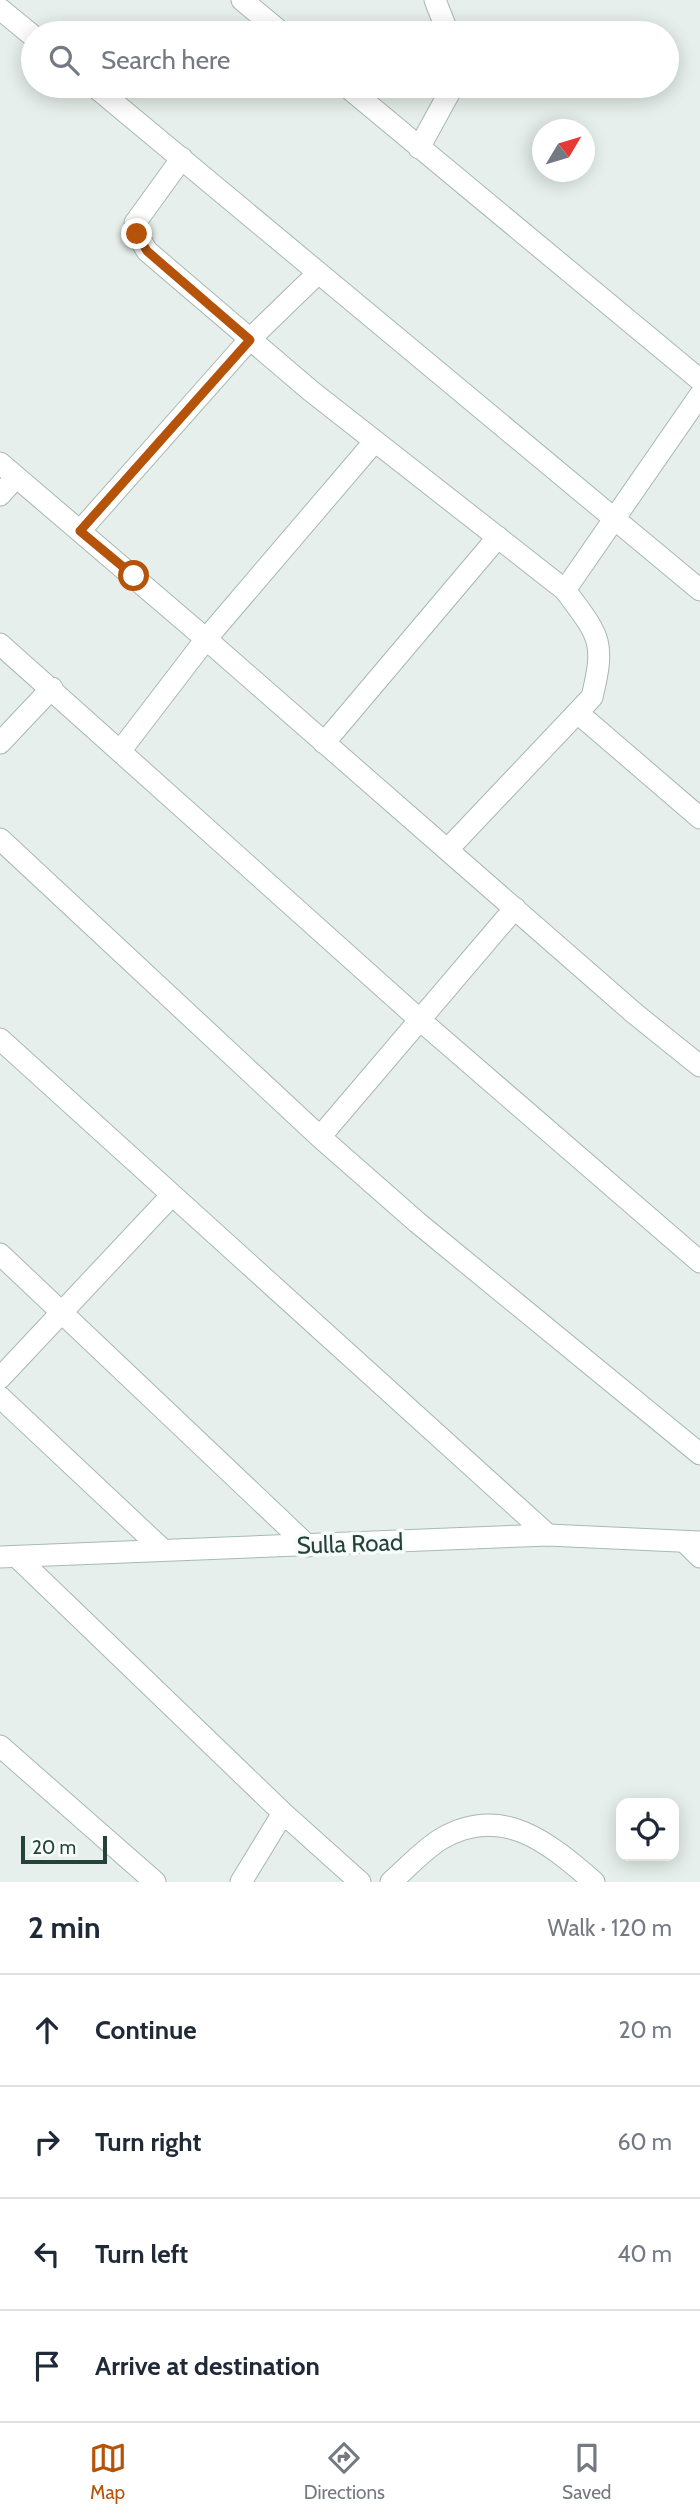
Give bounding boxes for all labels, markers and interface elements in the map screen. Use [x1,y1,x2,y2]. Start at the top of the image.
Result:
search box [21,21,679,98]
icon: search [45,41,83,79]
text: Search here [101,44,230,76]
north arrow [532,119,595,182]
route end [121,218,152,249]
route start [118,560,149,591]
street label: Sulla Road [296,1527,404,1560]
map controls [616,1798,679,1861]
button: locate [616,1798,679,1861]
scale bar [21,1833,107,1865]
text: 20 m [32,1836,76,1859]
text: 2 min [28,1909,100,1946]
text: Walk · 120 m [548,1914,672,1942]
icon: ahead [28,2011,66,2049]
text: Continue [95,2014,197,2046]
text: 20 m [619,2016,672,2044]
icon: right [28,2123,66,2161]
text: Turn right [95,2126,201,2158]
text: 60 m [618,2128,672,2156]
icon: left [28,2235,66,2273]
text: Turn left [95,2238,188,2270]
text: 40 m [617,2240,672,2268]
icon: arrive [28,2347,66,2385]
text: Arrive at destination [95,2350,320,2382]
tab: Map [89,2439,127,2504]
tab: Directions [304,2439,385,2504]
tab: Saved [562,2439,611,2504]

